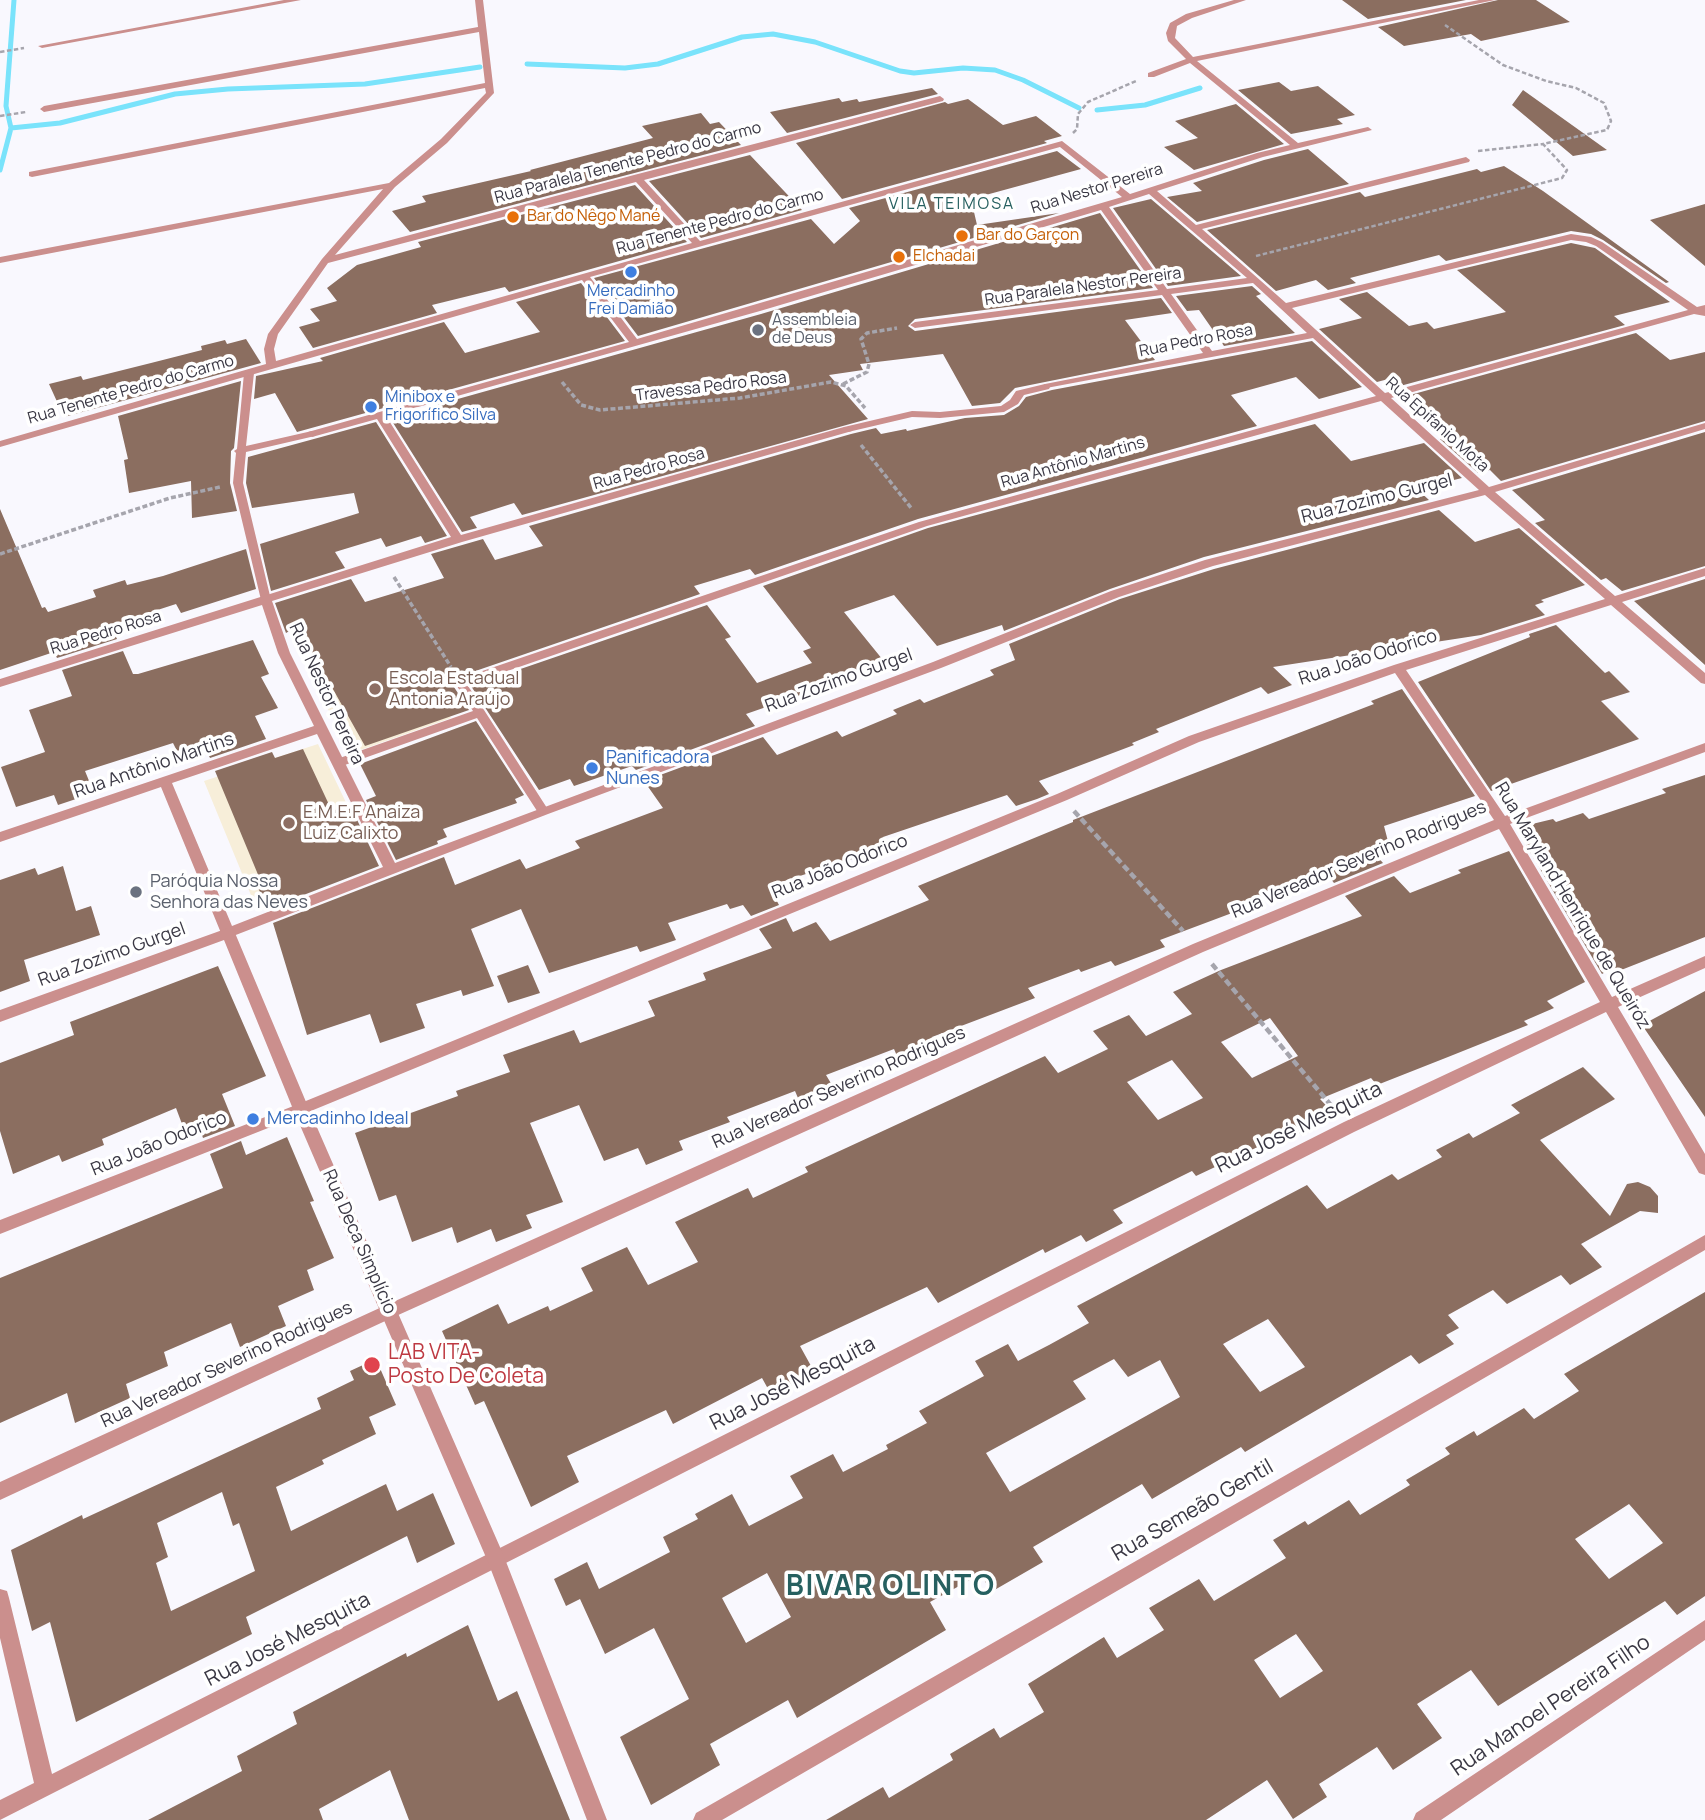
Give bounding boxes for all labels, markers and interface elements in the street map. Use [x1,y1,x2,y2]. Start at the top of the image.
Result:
street label: Rua Paralela Tenente Pedro do Carmo [493,118,763,208]
street label: Rua Nestor Pereira [1029,160,1165,218]
street label: Rua Tenente Pedro do Carmo [614,185,826,259]
district label: VILA TEIMOSA [890,195,1014,215]
place label: Bar do Nêgo Mané [527,207,660,227]
marker: Bar do Nêgo Mané [505,209,521,225]
place label: Bar do Garçon [976,226,1079,246]
marker: Bar do Garçon [954,228,970,244]
place label: Elchadai [913,247,975,267]
marker: Elchadai [891,249,907,265]
marker: Mercadinho Frei Damião [623,264,639,280]
street label: Rua Paralela Nestor Pereira [983,264,1183,310]
place label: Mercadinho Frei Damião [587,282,675,320]
place label: Assembleia de Deus [772,311,857,349]
street label: Rua Pedro Rosa [1138,321,1254,361]
marker: Assembleia de Deus [750,322,766,338]
street label: Rua Tenente Pedro do Carmo [26,351,236,429]
street label: Travessa Pedro Rosa [634,368,788,406]
street label: Rua Epifanio Mota [1381,374,1493,476]
place label: Minibox e Frigorífico Silva [385,388,496,426]
marker: Minibox e Frigorífico Silva [363,399,379,415]
street label: Rua Antônio Martins [999,433,1147,493]
street label: Rua Pedro Rosa [591,444,707,494]
street label: Rua Zozimo Gurgel [1299,470,1455,528]
street label: Rua Pedro Rosa [48,607,164,659]
street label: Rua Nestor Pereira [284,620,368,768]
street label: Rua João Odorico [1296,625,1440,691]
street label: Rua Zozimo Gurgel [762,644,916,718]
place label: Escola Estadual Antonia Araújo [389,668,519,710]
marker: Escola Estadual Antonia Araújo [367,681,383,697]
street label: Rua Antônio Martins [71,729,237,803]
place label: Panificadora Nunes [606,747,710,790]
marker: Panificadora Nunes [584,760,600,776]
street label: Rua Maryland Henrique de Queiróz [1489,778,1655,1034]
street label: Rua Vereador Severino Rodrigues [1228,796,1490,924]
place label: E.M.E.F Anaiza Luiz Calixto [303,802,420,844]
marker: E.M.E.F Anaiza Luiz Calixto [281,815,297,831]
street label: Rua João Odorico [769,830,911,904]
place label: Paróquia Nossa Senhora das Neves [150,871,308,914]
marker: Paróquia Nossa Senhora das Neves [128,884,144,900]
street label: Rua Zozimo Gurgel [35,918,189,992]
street label: Rua Vereador Severino Rodrigues [709,1022,969,1154]
street label: Rua José Mesquita [1212,1077,1386,1179]
street label: Rua João Odorico [88,1107,230,1181]
place label: Mercadinho Ideal [267,1108,409,1130]
marker: Mercadinho Ideal [245,1111,261,1127]
street label: Rua Deca Simplício [317,1166,401,1318]
street label: Rua Vereador Severino Rodrigues [98,1297,356,1433]
street label: Rua José Mesquita [706,1331,880,1437]
place label: LAB VITA- Posto De Coleta [388,1340,544,1390]
marker: LAB VITA- Posto De Coleta [362,1355,382,1375]
street label: Rua Semeão Gentil [1108,1455,1278,1567]
district label: BIVAR OLINTO [787,1570,995,1604]
street label: Rua José Mesquita [201,1587,375,1693]
street label: Rua Manoel Pereira Filho [1447,1630,1655,1782]

